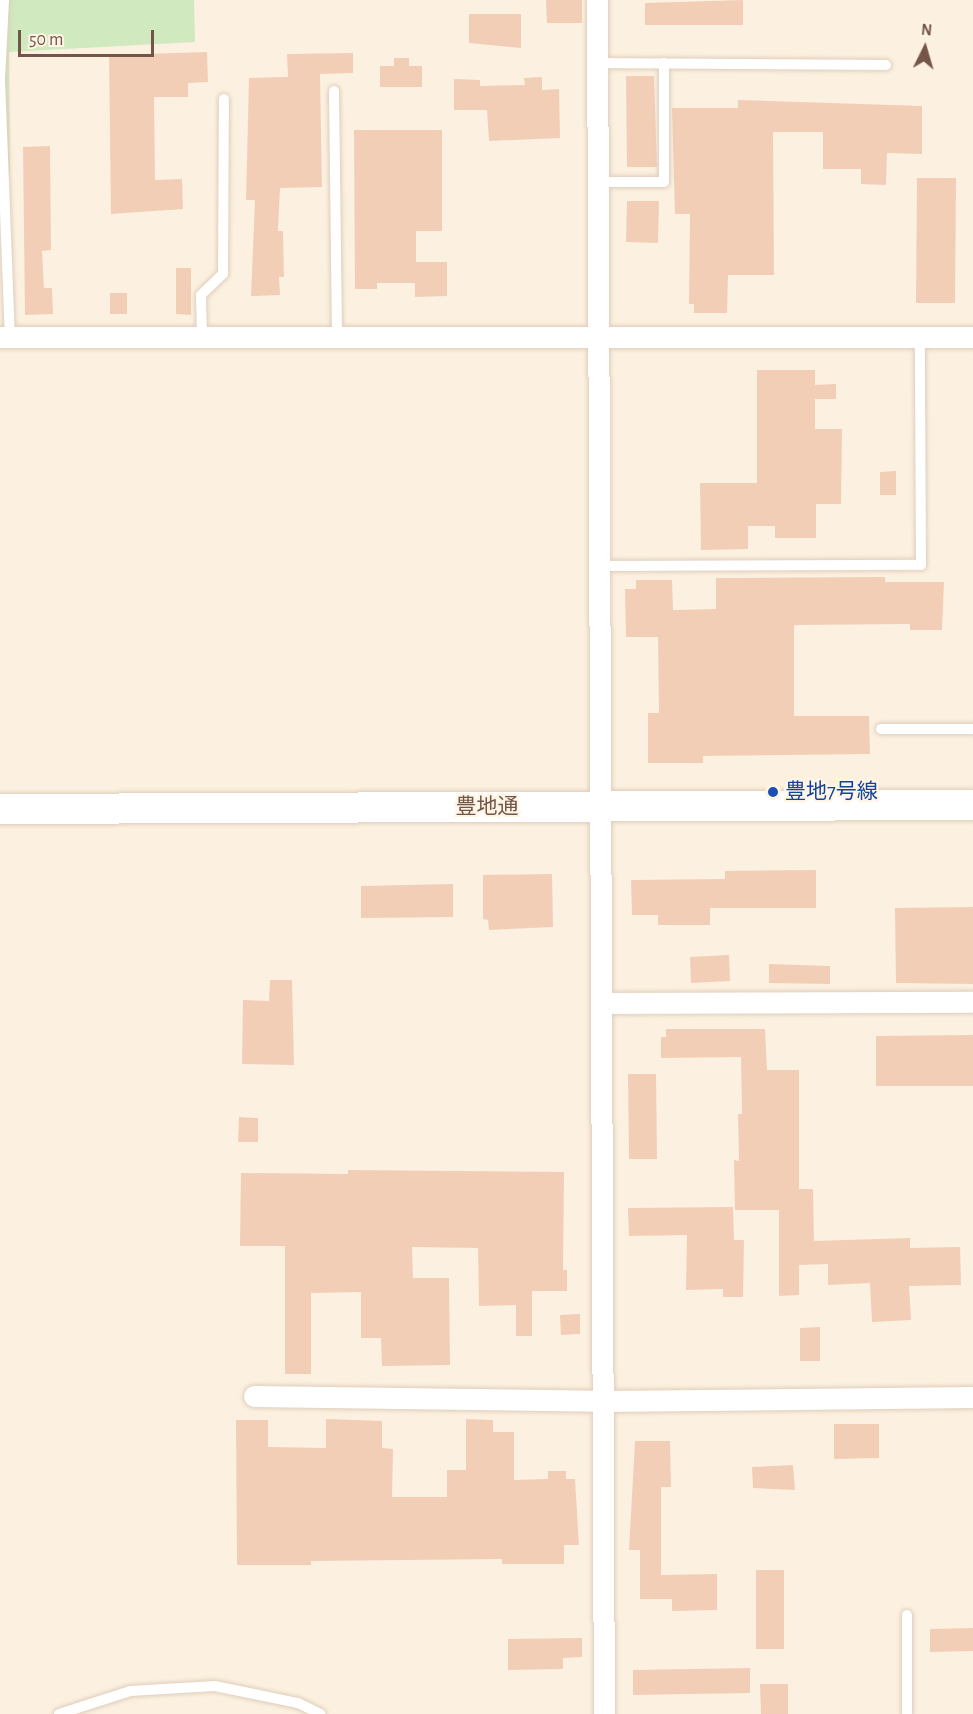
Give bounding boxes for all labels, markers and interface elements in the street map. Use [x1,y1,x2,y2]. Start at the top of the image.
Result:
scale bar [21,18,158,56]
north arrow [895,18,955,78]
text: N [920,22,933,39]
text: 50 m [29,31,63,49]
place label: 豊地7号線 [785,779,878,805]
marker: 豊地7号線 [766,785,780,799]
street label: 豊地通 [456,794,518,820]

